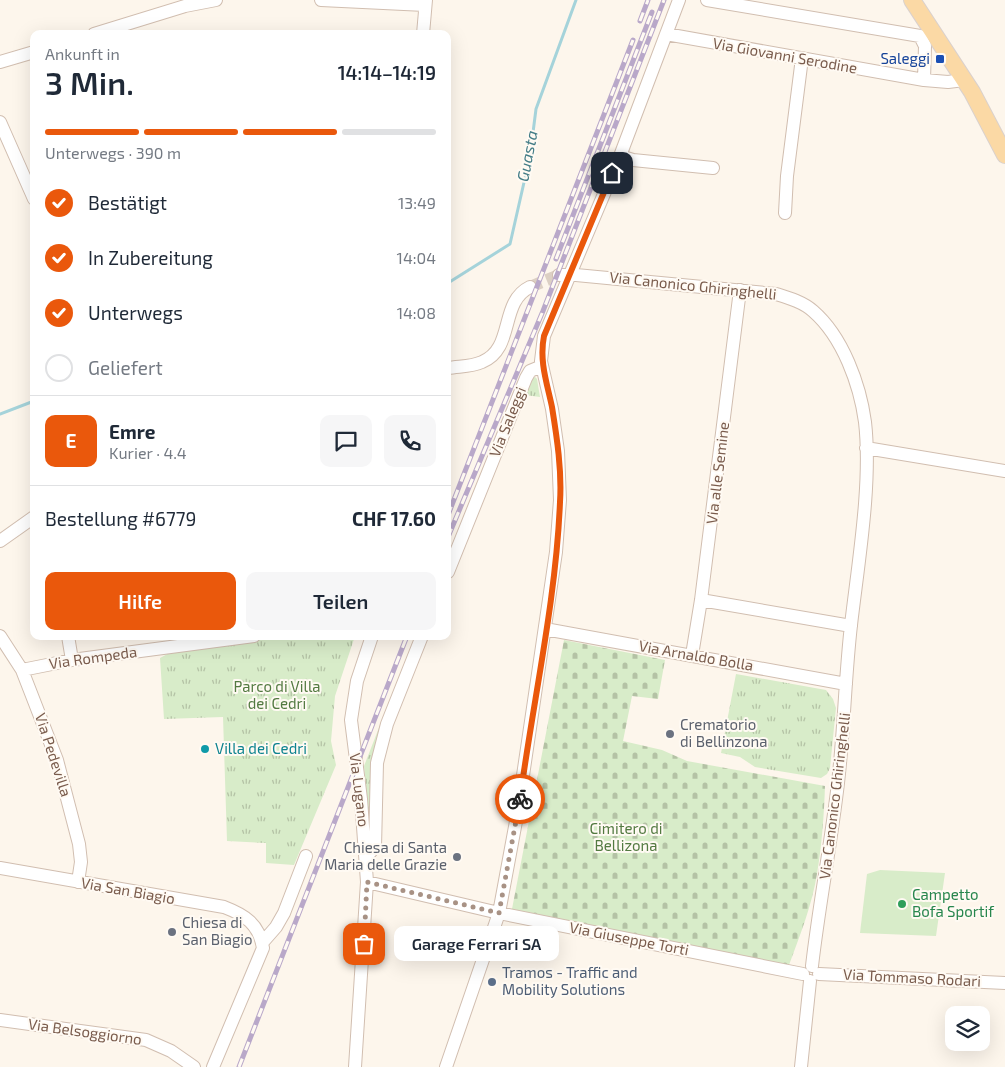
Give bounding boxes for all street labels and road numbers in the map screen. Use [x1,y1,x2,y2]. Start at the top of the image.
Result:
street label: Via Giovanni Serodine [711,33,859,77]
street label: Via Canonico Ghiringhelli [609,267,778,303]
street label: Via Saleggi [485,384,529,459]
street label: Via alle Semine [702,421,732,525]
street label: Via Arnaldo Bolla [637,636,755,674]
street label: Via Rompeda [48,642,138,672]
street label: Via Pedevilla [32,711,76,799]
street label: Via Canonico Ghiringhelli [815,711,853,880]
street label: Via Lugano [347,752,373,828]
street label: Via San Biagio [80,873,177,907]
street label: Via Giuseppe Torti [568,918,690,958]
street label: Via Tommaso Rodari [843,964,981,990]
street label: Via Belsoggiorno [27,1014,143,1048]

